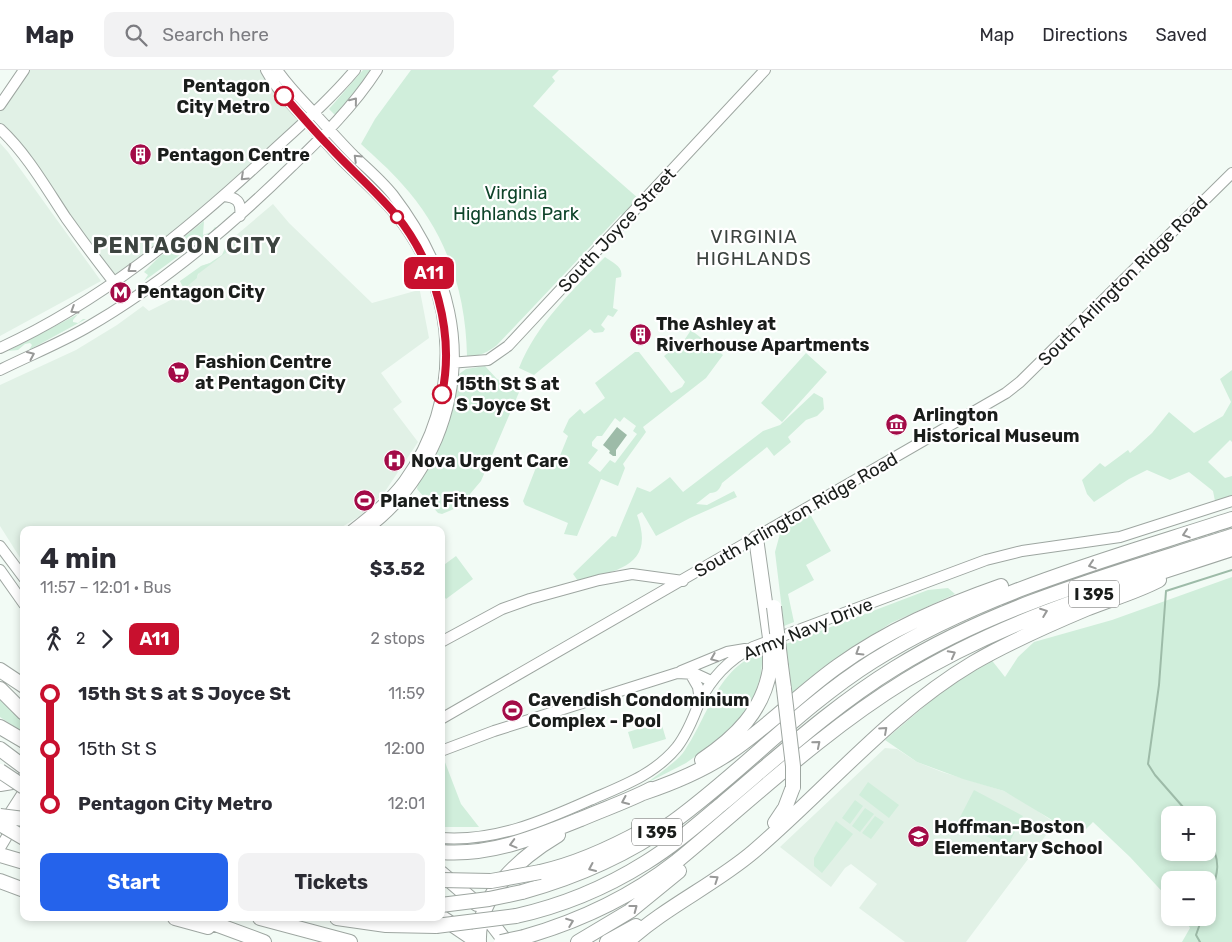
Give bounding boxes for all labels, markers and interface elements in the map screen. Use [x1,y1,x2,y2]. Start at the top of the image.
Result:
search box [104,12,454,57]
text: Map [25,21,74,49]
icon: search [122,21,150,49]
text: Search here [162,23,269,46]
text: Map [979,24,1014,46]
text: Directions [1042,24,1128,46]
text: Saved [1156,24,1207,46]
place label: Pentagon City Metro [177,75,270,118]
marker: Pentagon City Metro [274,86,294,106]
one-way arrow [349,98,357,107]
building icon: Pentagon Centre [129,143,153,167]
place label: Pentagon Centre [157,144,310,166]
one-way arrow [353,155,362,164]
street label: South Joyce Street [554,163,680,297]
one-way arrow [241,171,250,180]
park label: Virginia Highlands Park [453,182,580,225]
street label: South Arlington Ridge Road [1034,192,1212,370]
unlabelled marker [390,210,404,224]
district label: VIRGINIA HIGHLANDS [696,225,812,270]
district label: PENTAGON CITY [93,232,281,259]
line badge: A11 [400,257,458,289]
text: A11 [414,262,444,284]
one-way arrow [128,264,137,272]
metro station icon: Pentagon City [109,280,133,304]
place label: Pentagon City [137,281,265,303]
one-way arrow [70,303,79,313]
place label: The Ashley at Riverhouse Apartments [656,313,870,356]
building icon: The Ashley at Riverhouse Apartments [628,322,652,346]
one-way arrow [26,351,35,362]
place label: Fashion Centre at Pentagon City [195,351,346,394]
supermarket icon: Fashion Centre at Pentagon City [167,360,191,384]
place label: 15th St S at S Joyce St [456,373,559,416]
marker: 15th St S at S Joyce St [432,384,452,404]
place label: Arlington Historical Museum [913,404,1080,447]
museum icon: Arlington Historical Museum [885,413,909,437]
street label: South Arlington Ridge Road [690,448,902,582]
hospital icon: Nova Urgent Care [383,449,407,473]
place label: Nova Urgent Care [411,450,569,472]
sports icon: Planet Fitness [352,489,376,513]
place label: Planet Fitness [380,490,509,512]
one-way arrow [1182,528,1190,538]
text: 4 min [40,542,117,575]
text: $3.52 [370,557,425,580]
one-way arrow [1088,559,1096,569]
text: 11:57 – 12:01 · Bus [40,578,171,597]
road number: I 395 [1069,580,1119,608]
street label: Army Navy Drive [740,593,876,665]
one-way arrow [1039,608,1048,618]
icon: walk [40,625,68,653]
icon: forward [93,625,121,653]
text: A11 [139,628,169,650]
text: 2 [76,629,85,648]
text: 2 stops [370,629,425,648]
one-way arrow [856,646,865,655]
one-way arrow [947,650,956,660]
one-way arrow [710,651,719,662]
text: 15th St S at S Joyce St [78,682,291,705]
text: 11:59 [388,684,425,703]
place label: Cavendish Condominium Complex - Pool [528,689,750,732]
sports icon: Cavendish Condominium Complex - Pool [500,698,524,722]
one-way arrow [878,727,887,736]
text: 15th St S [78,737,157,760]
text: 12:00 [384,739,425,758]
one-way arrow [811,742,820,750]
text: Pentagon City Metro [78,792,273,815]
text: 12:01 [388,794,425,813]
one-way arrow [621,794,630,805]
map controls [1161,806,1216,926]
button: + [1161,806,1216,861]
place label: Hoffman-Boston Elementary School [934,816,1103,859]
road number: I 395 [632,819,682,846]
school or university icon: Hoffman-Boston Elementary School [906,825,930,849]
one-way arrow [509,839,517,849]
button: Start [40,853,228,911]
button: Tickets [238,853,425,911]
one-way arrow [588,861,597,872]
button: − [1161,871,1216,926]
one-way arrow [710,876,719,886]
one-way arrow [628,905,637,913]
one-way arrow [565,918,574,928]

